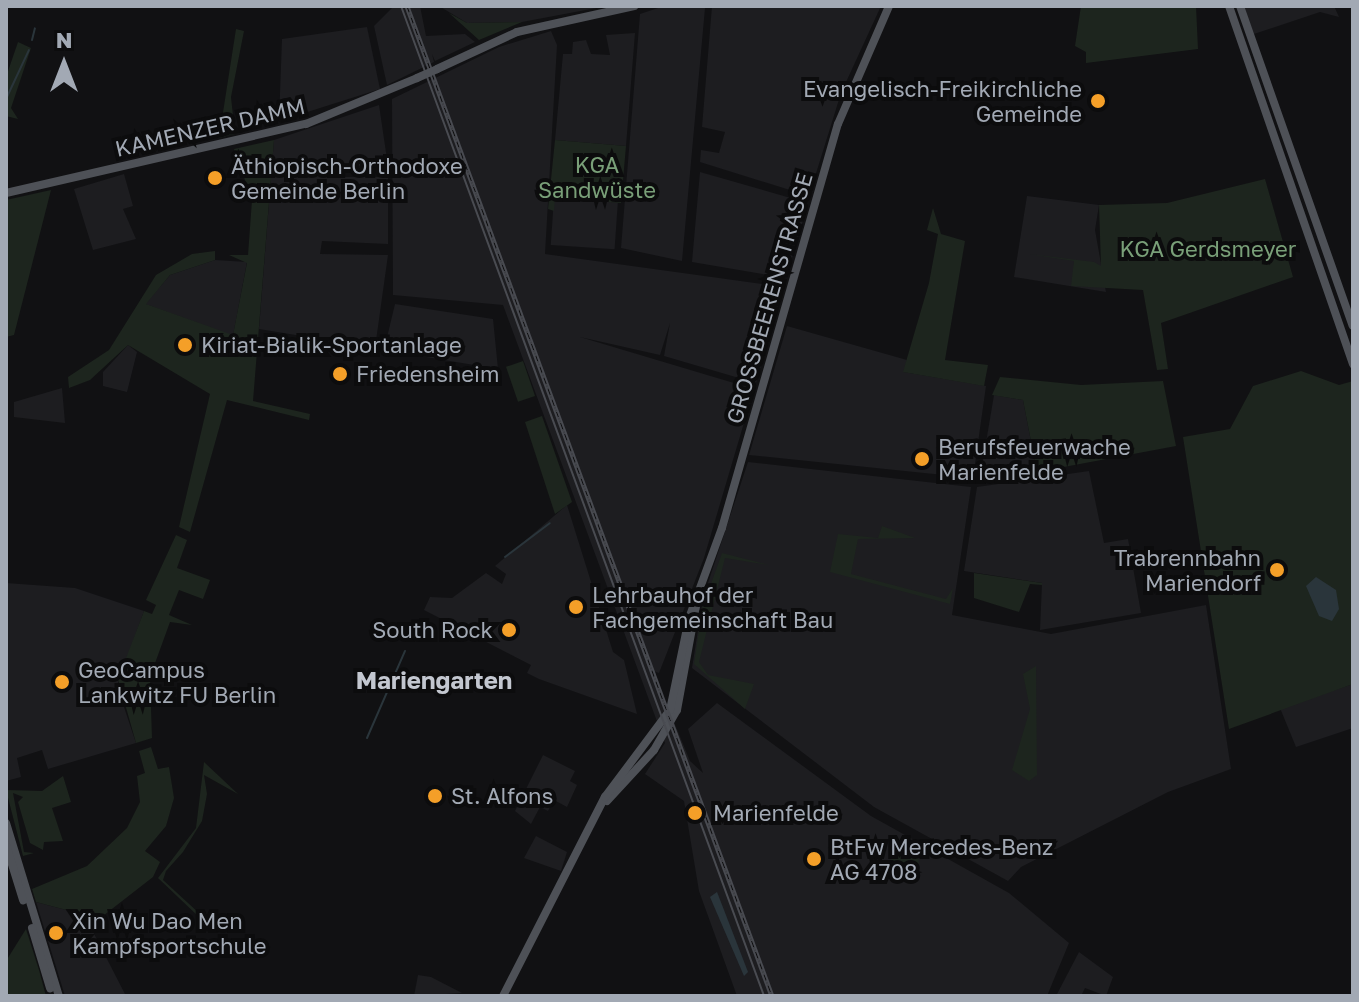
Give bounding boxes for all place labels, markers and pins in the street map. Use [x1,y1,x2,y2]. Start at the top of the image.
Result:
place label: Evangelisch-Freikirchliche Gemeinde [803,75,1082,126]
marker: Evangelisch-Freikirchliche Gemeinde [1089,92,1107,110]
place label: Äthiopisch-Orthodoxe Gemeinde Berlin [231,152,463,204]
marker: Äthiopisch-Orthodoxe Gemeinde Berlin [206,169,224,187]
place label: Kiriat-Bialik-Sportanlage [201,332,462,358]
marker: Kiriat-Bialik-Sportanlage [176,336,194,354]
place label: Friedensheim [356,361,499,387]
marker: Friedensheim [331,365,349,383]
place label: Berufsfeuerwache Marienfelde [938,433,1131,484]
marker: Berufsfeuerwache Marienfelde [913,450,931,468]
place label: Trabrennbahn Mariendorf [1114,544,1261,596]
marker: Trabrennbahn Mariendorf [1268,561,1286,579]
place label: Lehrbauhof der Fachgemeinschaft Bau [592,581,833,632]
marker: Lehrbauhof der Fachgemeinschaft Bau [567,598,585,616]
place label: South Rock [372,617,493,643]
marker: South Rock [500,621,518,639]
place label: GeoCampus Lankwitz FU Berlin [78,656,276,708]
marker: GeoCampus Lankwitz FU Berlin [53,673,71,691]
place label: St. Alfons [451,783,553,809]
marker: St. Alfons [426,787,444,805]
place label: Marienfelde [713,800,839,826]
marker: Marienfelde [684,802,706,824]
place label: BtFw Mercedes-Benz AG 4708 [830,833,1053,884]
marker: BtFw Mercedes-Benz AG 4708 [805,850,823,868]
place label: Xin Wu Dao Men Kampfsportschule [72,907,266,958]
marker: Xin Wu Dao Men Kampfsportschule [47,924,65,942]

